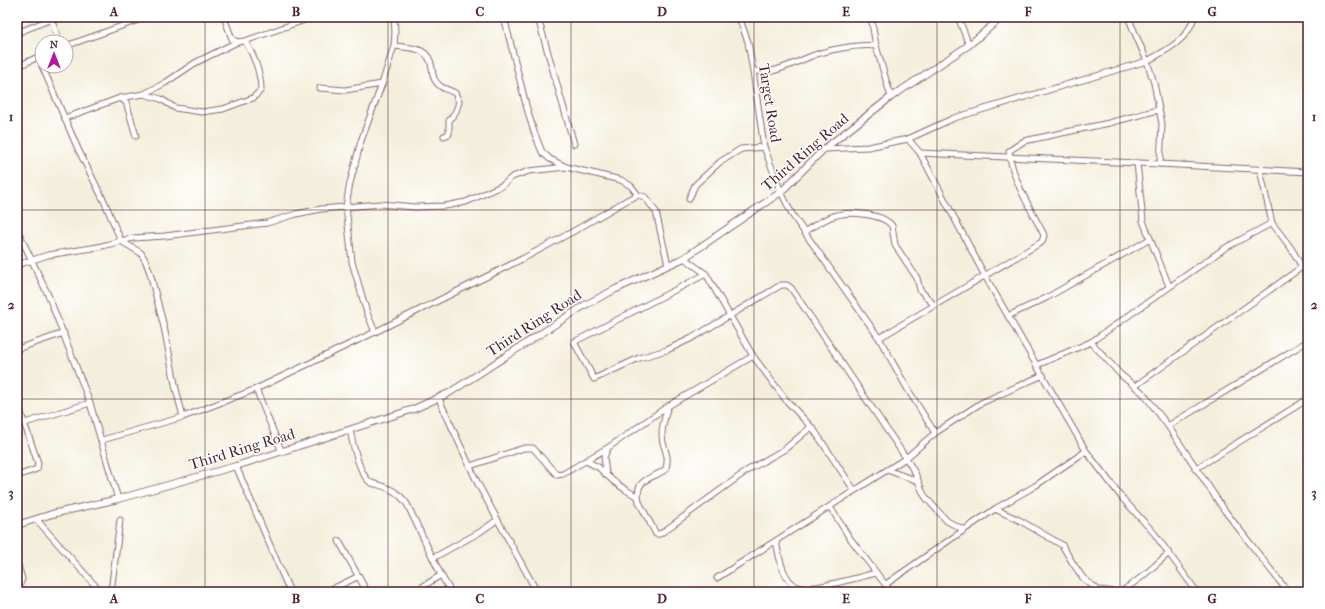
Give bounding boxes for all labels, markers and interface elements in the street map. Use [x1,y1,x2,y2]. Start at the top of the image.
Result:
text: A [109,4,119,19]
text: B [292,4,301,19]
text: C [476,4,485,19]
text: D [657,4,667,19]
text: E [842,4,850,19]
text: F [1024,4,1032,19]
text: G [1207,4,1217,19]
north arrow [34,34,74,74]
text: N [50,38,59,51]
street label: Target Road [755,62,785,144]
text: 1 [9,109,14,124]
street label: Third Ring Road [758,109,853,195]
text: 1 [1312,109,1317,124]
street label: Third Ring Road [483,285,586,360]
text: 2 [8,297,15,312]
text: 2 [1311,297,1318,312]
street label: Third Ring Road [187,424,298,474]
text: 3 [8,485,14,501]
text: 3 [1311,485,1317,501]
text: A [109,591,119,606]
text: B [292,591,301,606]
text: C [476,591,485,606]
text: D [657,591,667,606]
text: E [842,591,850,606]
text: F [1024,591,1032,606]
text: G [1207,591,1217,606]

